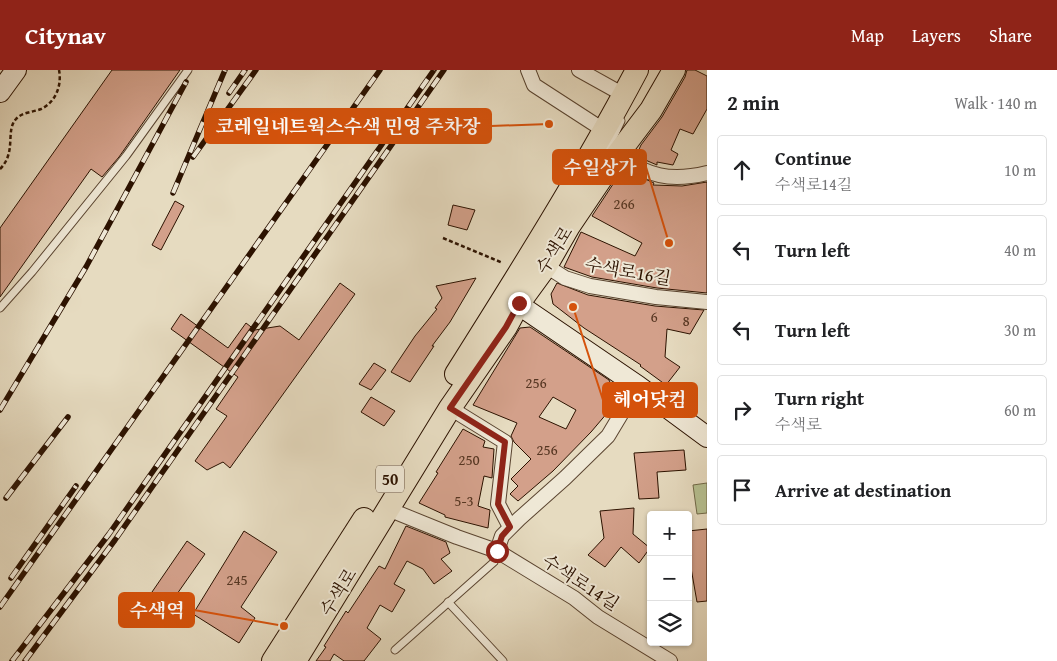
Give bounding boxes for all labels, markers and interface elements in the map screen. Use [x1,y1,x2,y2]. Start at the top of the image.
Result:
text: Citynav [25,18,106,53]
text: Map [851,22,884,49]
text: Layers [912,22,961,49]
text: Share [989,22,1032,49]
text: 2 min [727,87,779,118]
text: Walk · 140 m [954,91,1037,115]
callout: 코레일네트웍스수색 민영 주차장 [205,109,491,143]
text: 코레일네트웍스수색 민영 주차장 [215,112,481,140]
text: Continue [775,144,852,172]
callout: 수일상가 [553,150,646,184]
text: 수일상가 [563,153,637,181]
icon: ahead [728,156,756,184]
text: 10 m [1004,158,1036,182]
text: 수색로14길 [775,172,852,196]
house number: 266 [613,193,635,214]
street label: 수색로 [529,221,579,279]
icon: left [728,236,756,264]
text: Turn left [775,236,850,264]
text: 40 m [1004,238,1036,262]
street label: 수색로16길 [583,250,673,292]
route end [508,292,531,315]
house number: 6 [650,306,658,327]
house number: 8 [682,310,690,331]
icon: left [728,316,756,344]
text: Turn left [775,316,850,344]
text: 30 m [1004,318,1036,342]
house number: 256 [525,372,547,393]
callout: 헤어닷컴 [603,383,697,417]
text: Turn right [775,384,864,412]
text: 헤어닷컴 [613,385,687,413]
icon: right [728,396,756,424]
text: 60 m [1004,398,1036,422]
text: 수색로 [775,412,821,436]
house number: 256 [536,439,558,460]
house number: 250 [458,449,480,470]
road number: 50 [376,466,404,492]
icon: arrive [728,476,756,504]
text: Arrive at destination [775,476,951,504]
house number: 5-3 [454,490,474,511]
map controls [647,511,692,646]
button: + [647,511,692,556]
route start [486,540,509,563]
street label: 수색로14길 [537,547,625,617]
button: − [647,556,692,601]
street label: 수색로 [313,563,363,621]
house number: 245 [226,569,248,590]
callout: 수색역 [119,593,194,627]
text: 수색역 [129,596,185,624]
button: layers [647,601,692,646]

